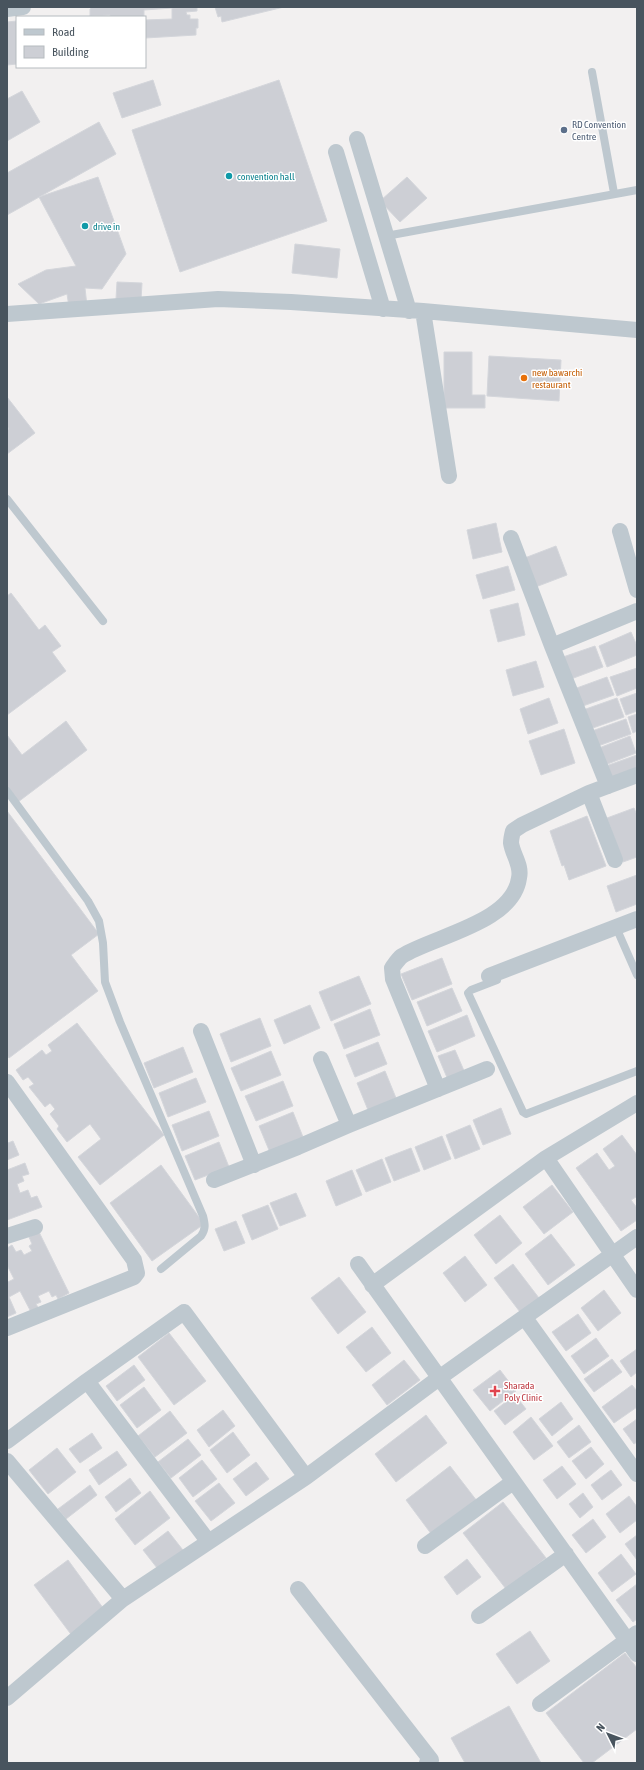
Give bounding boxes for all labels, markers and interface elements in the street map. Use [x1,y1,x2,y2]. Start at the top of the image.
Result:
legend [16,16,146,68]
text: Road [52,25,75,39]
text: Building [52,45,90,59]
place label: RD Convention Centre [572,119,626,142]
marker: RD Convention Centre [559,125,569,135]
marker: convention hall [224,171,234,181]
place label: convention hall [237,171,295,182]
marker: drive in [80,221,90,231]
place label: drive in [93,221,120,232]
place label: new bawarchi restaurant [532,367,582,390]
marker: new bawarchi restaurant [519,373,529,383]
place label: Sharada Poly Clinic [504,1380,542,1403]
marker: Sharada Poly Clinic [489,1385,501,1397]
north arrow [588,1714,628,1754]
text: N [594,1721,607,1734]

